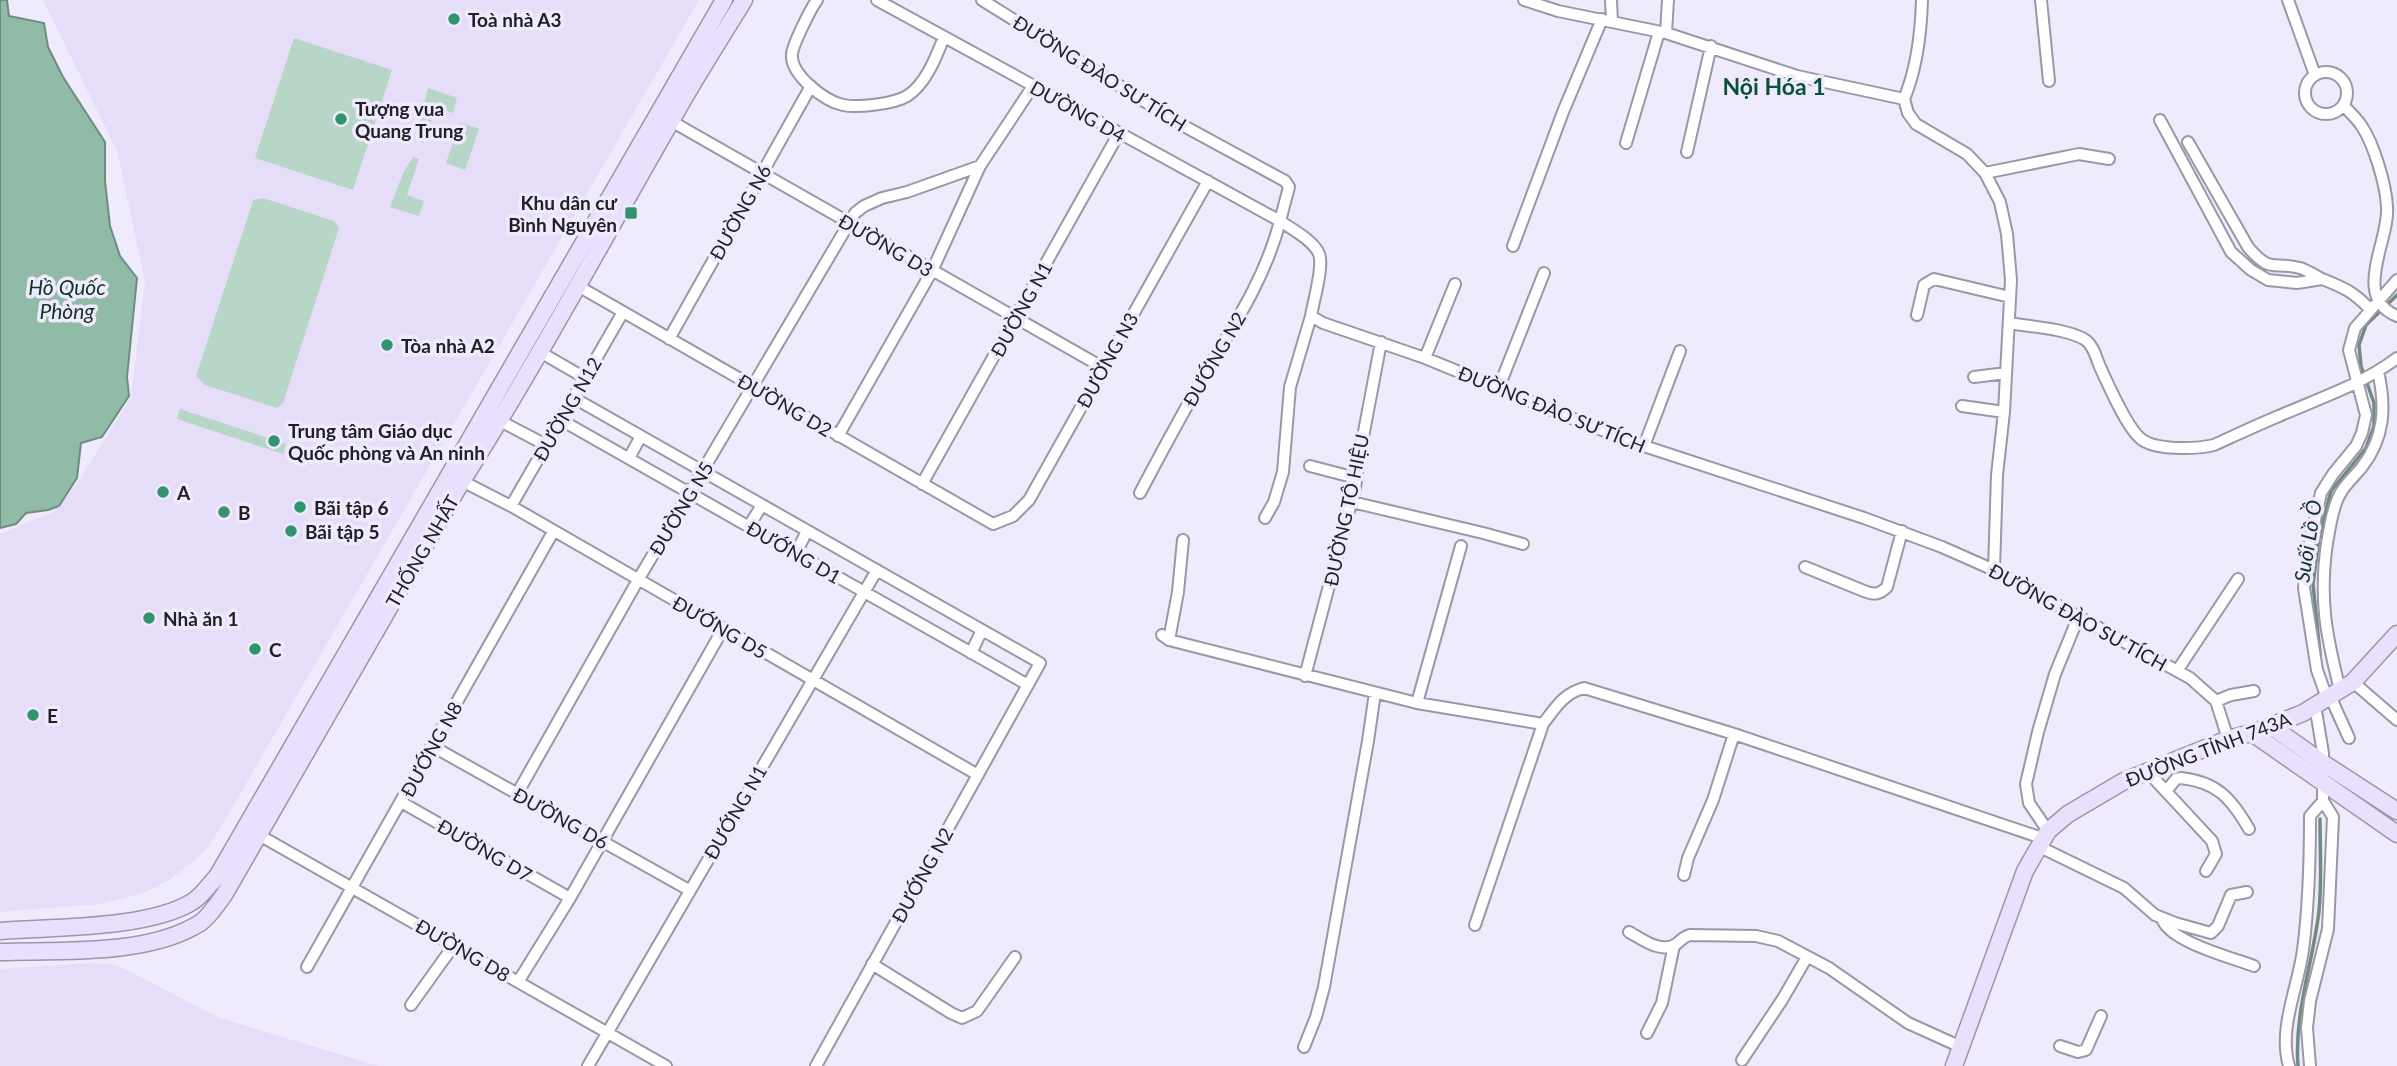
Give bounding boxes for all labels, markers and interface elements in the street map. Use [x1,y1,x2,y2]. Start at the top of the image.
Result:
place label: Toà nhà A3 [468,8,562,31]
street label: ĐƯỜNG ĐÀO SƯ TÍCH [1009,10,1191,136]
marker: Toà nhà A3 [446,11,462,27]
district label: Nội Hóa 1 [1722,72,1826,100]
street label: DƯỜNG D4 [1026,75,1130,147]
place label: Tượng vua Quang Trung [355,97,463,142]
marker: Tượng vua Quang Trung [333,111,349,127]
street label: ĐƯỜNG N6 [704,160,776,264]
place label: Khu dân cư Bình Nguyên [508,191,618,236]
marker: Khu dân cư Bình Nguyên [623,205,639,221]
street label: ĐƯỜNG D3 [835,209,937,281]
street label: ĐƯỜNG N1 [985,257,1057,361]
water label: Hồ Quốc Phòng [28,274,106,323]
street label: ĐƯỜNG N3 [1071,308,1143,412]
street label: ĐƯỚNG N2 [1178,308,1250,410]
place label: Tòa nhà A2 [401,334,495,357]
marker: Tòa nhà A2 [379,337,395,353]
street label: ĐƯỜNG N12 [528,353,606,465]
street label: ĐƯỜNG ĐÀO SƯ TÍCH [1455,361,1649,457]
street label: ĐƯỜNG D2 [734,369,836,441]
place label: Trung tâm Giáo dục Quốc phòng và An ninh [288,419,485,464]
street label: ĐƯỜNG TÔ HIỆU [1319,432,1373,588]
marker: Trung tâm Giáo dục Quốc phòng và An ninh [266,433,282,449]
street label: ĐƯỜNG N5 [644,457,718,559]
place label: A [176,481,191,504]
marker: A [155,484,171,500]
street label: THỐNG NHẤT [381,491,463,611]
place label: Bãi tập 6 [314,496,389,519]
water label: Suối Lồ Ồ [2288,498,2326,584]
marker: Bãi tập 6 [292,499,308,515]
place label: B [238,501,251,524]
marker: B [216,504,232,520]
street label: ĐƯỚNG D1 [743,516,845,588]
place label: Bãi tập 5 [305,520,380,543]
marker: Bãi tập 5 [283,523,299,539]
street label: ĐƯỜNG ĐÀO SƯ TÍCH [1985,558,2171,676]
street label: ĐƯỚNG D5 [669,591,771,663]
place label: Nhà ăn 1 [163,607,238,630]
marker: Nhà ăn 1 [141,610,157,626]
place label: C [269,638,282,661]
marker: C [247,641,263,657]
street label: ĐƯỚNG N8 [395,697,467,801]
place label: E [47,704,58,727]
marker: E [25,707,41,723]
street label: ĐƯỜNG TỈNH 743A [2122,707,2294,791]
street label: ĐƯỚNG N1 [699,761,771,863]
street label: ĐƯỜNG D6 [509,782,613,854]
street label: ĐƯỜNG D7 [434,814,536,886]
street label: ĐƯỚNG N2 [886,823,958,927]
street label: ĐƯỜNG D8 [412,914,514,986]

